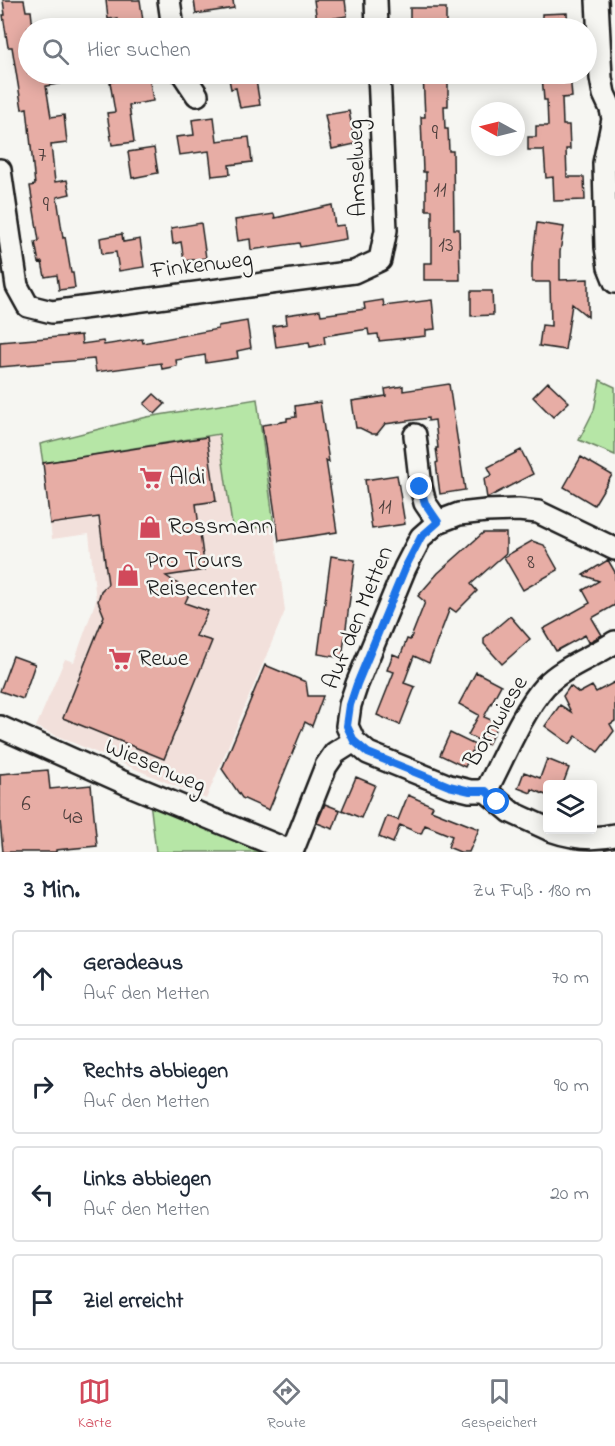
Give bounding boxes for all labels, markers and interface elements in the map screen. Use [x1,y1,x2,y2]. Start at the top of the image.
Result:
search box [18,18,597,84]
icon: search [39,35,72,68]
text: Hier suchen [87,35,191,67]
north arrow [471,102,525,156]
street label: Amselweg [339,119,377,217]
house number: 9 [432,119,439,149]
house number: 7 [38,141,47,171]
house number: 11 [433,176,447,206]
house number: 9 [43,191,50,221]
house number: 13 [438,231,454,261]
street label: Finkenweg [148,242,255,290]
place label: Aldi [169,461,206,496]
supermarket icon: Aldi [138,465,164,491]
route end [406,473,432,499]
house number: 11 [378,493,392,523]
place label: Rossmann [168,510,273,545]
shop icon: Rossmann [137,514,163,540]
street label: Auf den Metten [314,541,404,695]
place label: Pro Tours Reisecenter [146,544,257,607]
house number: 8 [527,548,535,578]
shop icon: Pro Tours Reisecenter [115,562,141,588]
place label: Rewe [138,642,189,677]
supermarket icon: Rewe [107,646,133,672]
street label: Bornwiese [455,669,538,775]
street label: Wiesenweg [99,730,211,804]
map controls [543,780,597,834]
button: layers [543,780,597,834]
route start [483,788,509,814]
house number: 6 [21,790,31,820]
house number: 4a [63,803,83,833]
text: 3 Min. [24,872,80,910]
text: Zu Fuß · 180 m [473,877,591,906]
text: Geradeaus [83,948,183,980]
icon: ahead [26,962,59,995]
text: 70 m [552,964,589,993]
text: Auf den Metten [83,980,209,1009]
text: Rechts abbiegen [83,1056,228,1088]
icon: right [26,1070,59,1103]
text: 90 m [554,1072,589,1101]
text: Auf den Metten [83,1088,209,1117]
text: Links abbiegen [83,1164,211,1196]
icon: left [26,1178,59,1211]
text: 20 m [550,1180,589,1209]
text: Auf den Metten [83,1196,209,1225]
icon: arrive [26,1286,59,1319]
text: Ziel erreicht [83,1286,183,1318]
tab: Karte [78,1375,112,1435]
tab: Route [267,1375,306,1435]
tab: Gespeichert [461,1375,537,1435]

